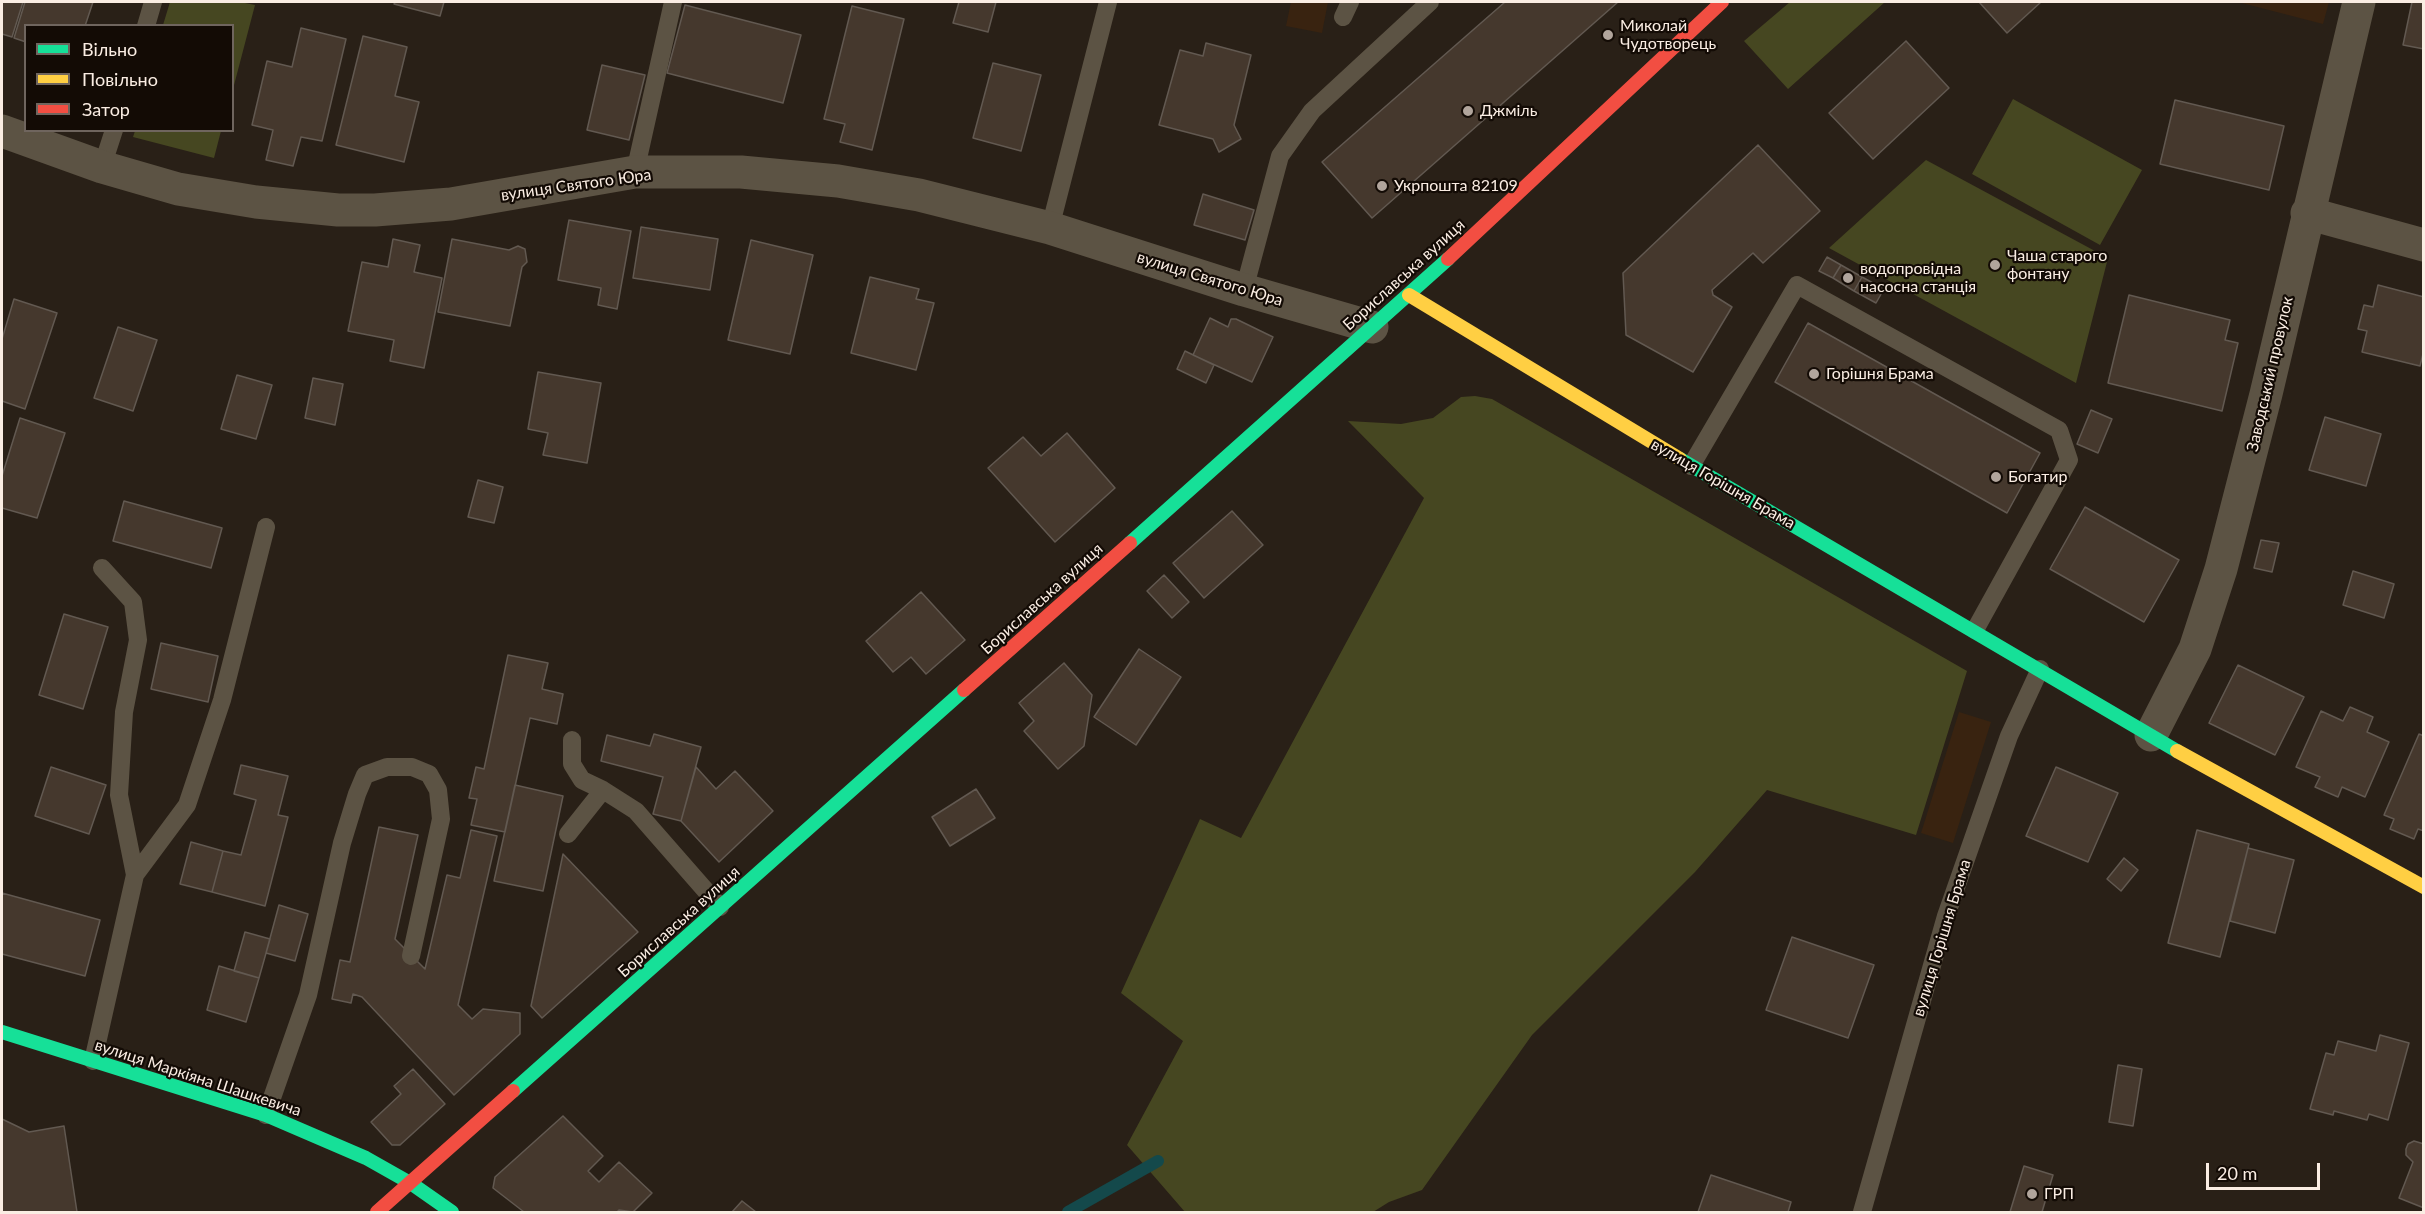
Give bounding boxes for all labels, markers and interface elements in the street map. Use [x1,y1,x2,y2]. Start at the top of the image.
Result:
place label: Миколай Чудотворець [1620,16,1716,54]
legend [24,24,234,132]
marker: Миколай Чудотворець [1601,28,1615,42]
text: Вільно [82,38,137,60]
text: Повільно [82,68,158,90]
text: Затор [82,98,130,120]
place label: Джміль [1480,101,1537,121]
marker: Джміль [1461,104,1475,118]
street label: вулиця Святого Юра [500,165,652,205]
place label: Укрпошта 82109 [1394,176,1518,196]
marker: Укрпошта 82109 [1375,179,1389,193]
street label: Бориславська вулиця [1339,215,1469,335]
place label: Чаша старого фонтану [2007,246,2107,284]
street label: вулиця Святого Юра [1135,248,1285,310]
marker: Чаша старого фонтану [1988,258,2002,272]
place label: водопровідна насосна станція [1860,259,1976,297]
marker: водопровідна насосна станція [1841,271,1855,285]
street label: Заводський провулок [2243,295,2297,453]
place label: Горішня Брама [1826,364,1934,384]
marker: Горішня Брама [1807,367,1821,381]
street label: вулиця Горішня Брама [1648,435,1798,533]
place label: Богатир [2008,467,2067,487]
marker: Богатир [1989,470,2003,484]
street label: Бориславська вулиця [977,539,1107,659]
street label: вулиця Горішня Брама [1909,857,1975,1019]
street label: Бориславська вулиця [614,862,744,982]
street label: вулиця Маркіяна Шашкевича [92,1036,304,1120]
scale bar [2209,1151,2323,1189]
text: 20 m [2217,1162,2257,1184]
place label: ГРП [2044,1184,2074,1204]
marker: ГРП [2025,1187,2039,1201]

